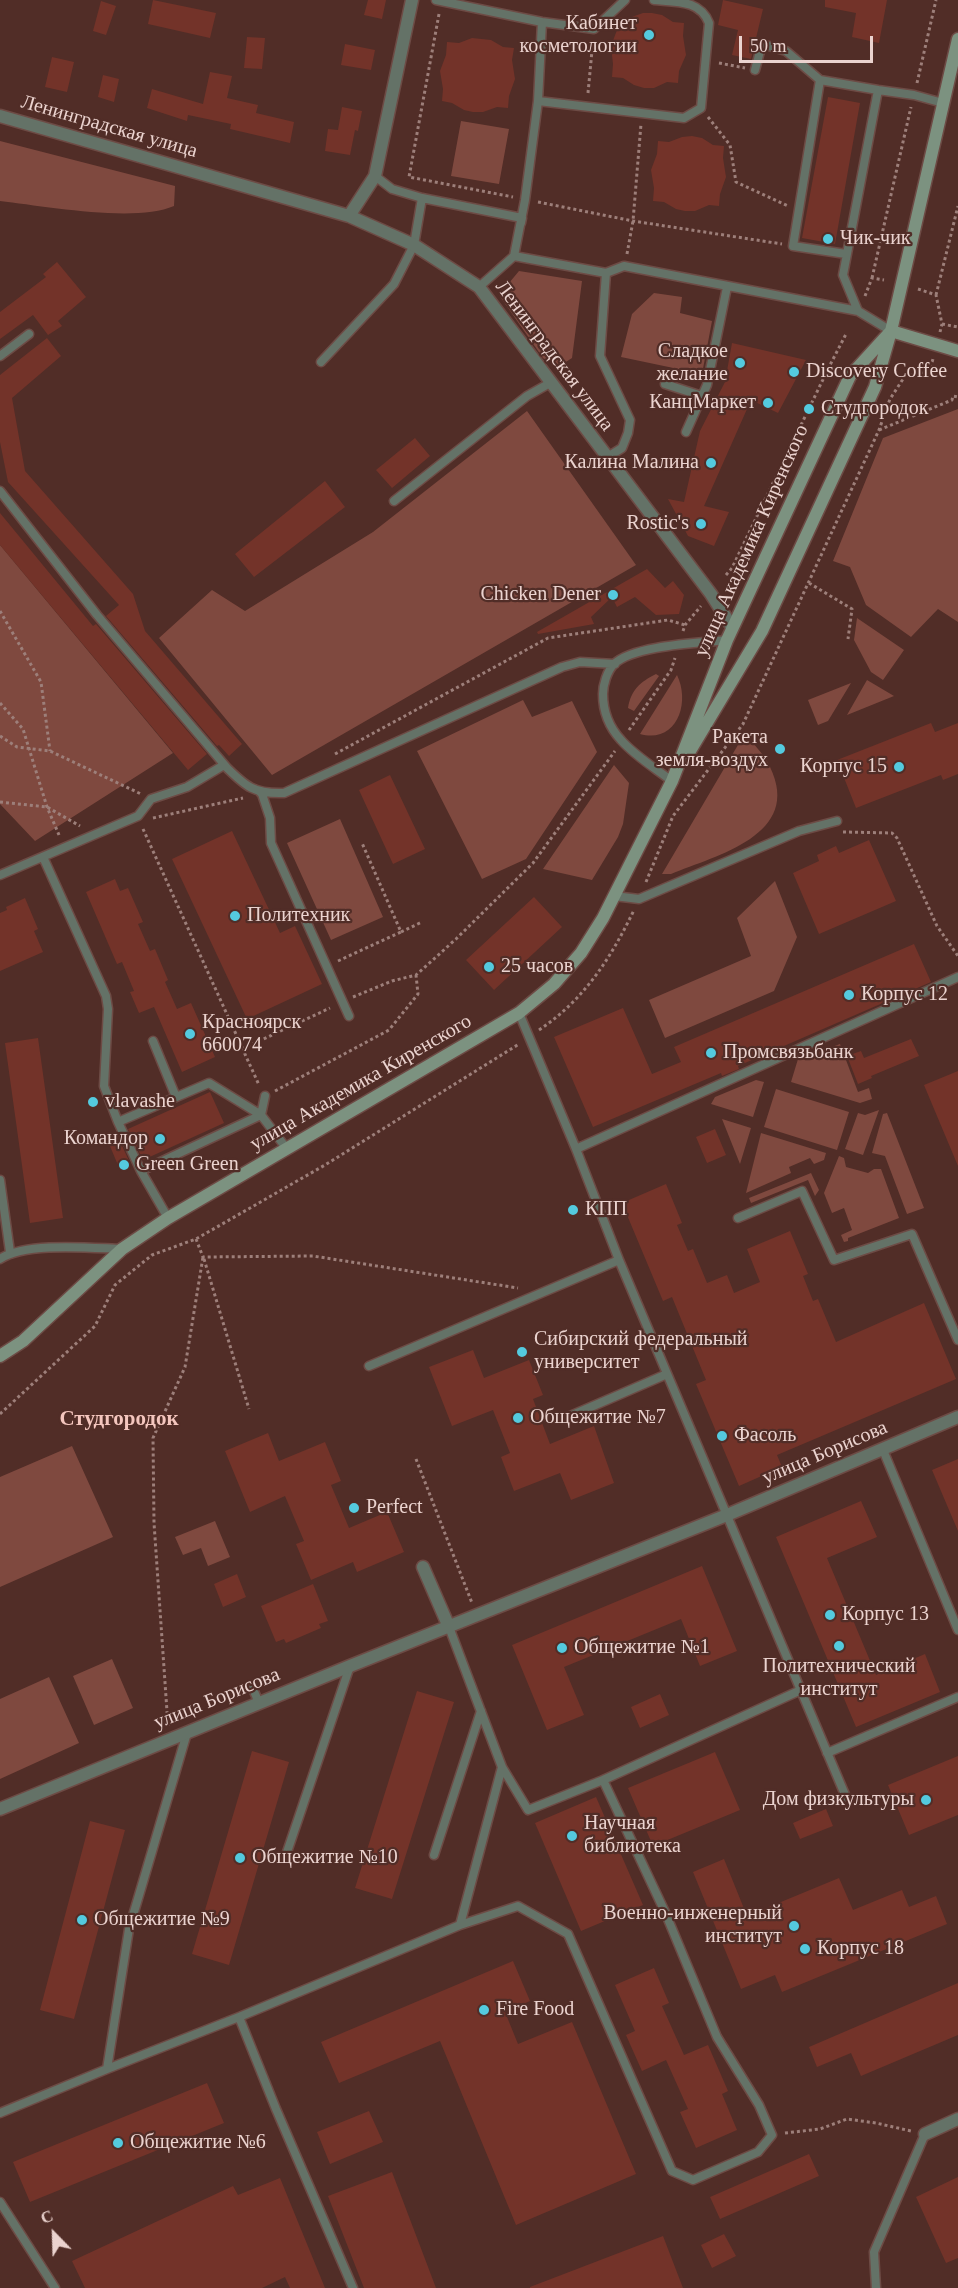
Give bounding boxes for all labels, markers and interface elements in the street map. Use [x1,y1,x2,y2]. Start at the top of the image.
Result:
place label: Кабинет косметологии [520,12,637,59]
scale bar [742,24,876,62]
marker: Кабинет косметологии [642,28,656,42]
text: 50 m [750,36,787,56]
street label: Ленинградская улица [18,90,200,164]
place label: Чик-чик [840,227,911,251]
marker: Чик-чик [821,232,835,246]
street label: Ленинградская улица [490,276,618,436]
place label: Сладкое желание [656,340,728,387]
marker: Сладкое желание [733,356,747,370]
place label: Discovery Coffee [806,360,947,384]
marker: Discovery Coffee [787,365,801,379]
place label: КанцМаркет [649,391,756,415]
marker: КанцМаркет [761,396,775,410]
place label: Студгородок [821,397,928,421]
marker: Студгородок [802,402,816,416]
street label: улица Академика Киренского [690,421,814,661]
place label: Калина Малина [565,451,699,475]
marker: Калина Малина [704,456,718,470]
place label: Rostic's [626,512,689,536]
marker: Rostic's [694,517,708,531]
place label: Chicken Dener [480,583,601,607]
marker: Chicken Dener [606,588,620,602]
place label: Ракета земля-воздух [656,726,768,773]
marker: Ракета земля-воздух [773,742,787,756]
place label: Корпус 15 [800,755,887,779]
marker: Корпус 15 [892,760,906,774]
place label: Политехник [247,904,350,928]
marker: Политехник [228,909,242,923]
place label: 25 часов [501,955,573,979]
marker: 25 часов [482,960,496,974]
place label: Корпус 12 [861,983,948,1007]
marker: Корпус 12 [842,988,856,1002]
street label: улица Академика Киренского [246,1010,476,1156]
place label: Красноярск 660074 [202,1011,301,1058]
marker: Красноярск 660074 [183,1027,197,1041]
place label: Промсвязьбанк [723,1041,853,1065]
marker: Промсвязьбанк [704,1046,718,1060]
place label: vlavashe [105,1090,175,1114]
marker: vlavashe [86,1095,100,1109]
place label: Командор [64,1127,148,1151]
marker: Командор [153,1132,167,1146]
place label: Green Green [136,1153,239,1177]
marker: Green Green [117,1158,131,1172]
place label: КПП [585,1198,627,1222]
marker: КПП [566,1203,580,1217]
place label: Сибирский федеральный университет [534,1328,748,1375]
marker: Сибирский федеральный университет [515,1345,529,1359]
place label: Общежитие №7 [530,1406,666,1430]
district label: Студгородок [59,1407,179,1433]
marker: Общежитие №7 [511,1411,525,1425]
street label: улица Борисова [759,1416,891,1490]
place label: Фасоль [734,1424,796,1448]
marker: Фасоль [715,1429,729,1443]
place label: Perfect [366,1496,423,1520]
marker: Perfect [347,1501,361,1515]
place label: Корпус 13 [842,1603,929,1627]
marker: Корпус 13 [823,1608,837,1622]
place label: Общежитие №1 [574,1636,710,1660]
marker: Политехнический институт [832,1639,846,1653]
marker: Общежитие №1 [555,1641,569,1655]
place label: Политехнический институт [762,1655,916,1702]
street label: улица Борисова [151,1663,283,1735]
place label: Дом физкультуры [763,1788,914,1812]
marker: Дом физкультуры [919,1793,933,1807]
place label: Научная библиотека [584,1812,681,1859]
marker: Научная библиотека [565,1829,579,1843]
place label: Общежитие №10 [252,1846,398,1870]
marker: Общежитие №10 [233,1851,247,1865]
place label: Военно-инженерный институт [603,1902,782,1949]
place label: Общежитие №9 [94,1908,230,1932]
marker: Общежитие №9 [75,1913,89,1927]
marker: Военно-инженерный институт [787,1919,801,1933]
place label: Корпус 18 [817,1937,904,1961]
marker: Корпус 18 [798,1942,812,1956]
place label: Fire Food [496,1998,574,2022]
marker: Fire Food [477,2003,491,2017]
place label: Общежитие №6 [130,2131,266,2155]
marker: Общежитие №6 [111,2136,125,2150]
north arrow [24,2204,84,2264]
text: С [38,2207,55,2227]

